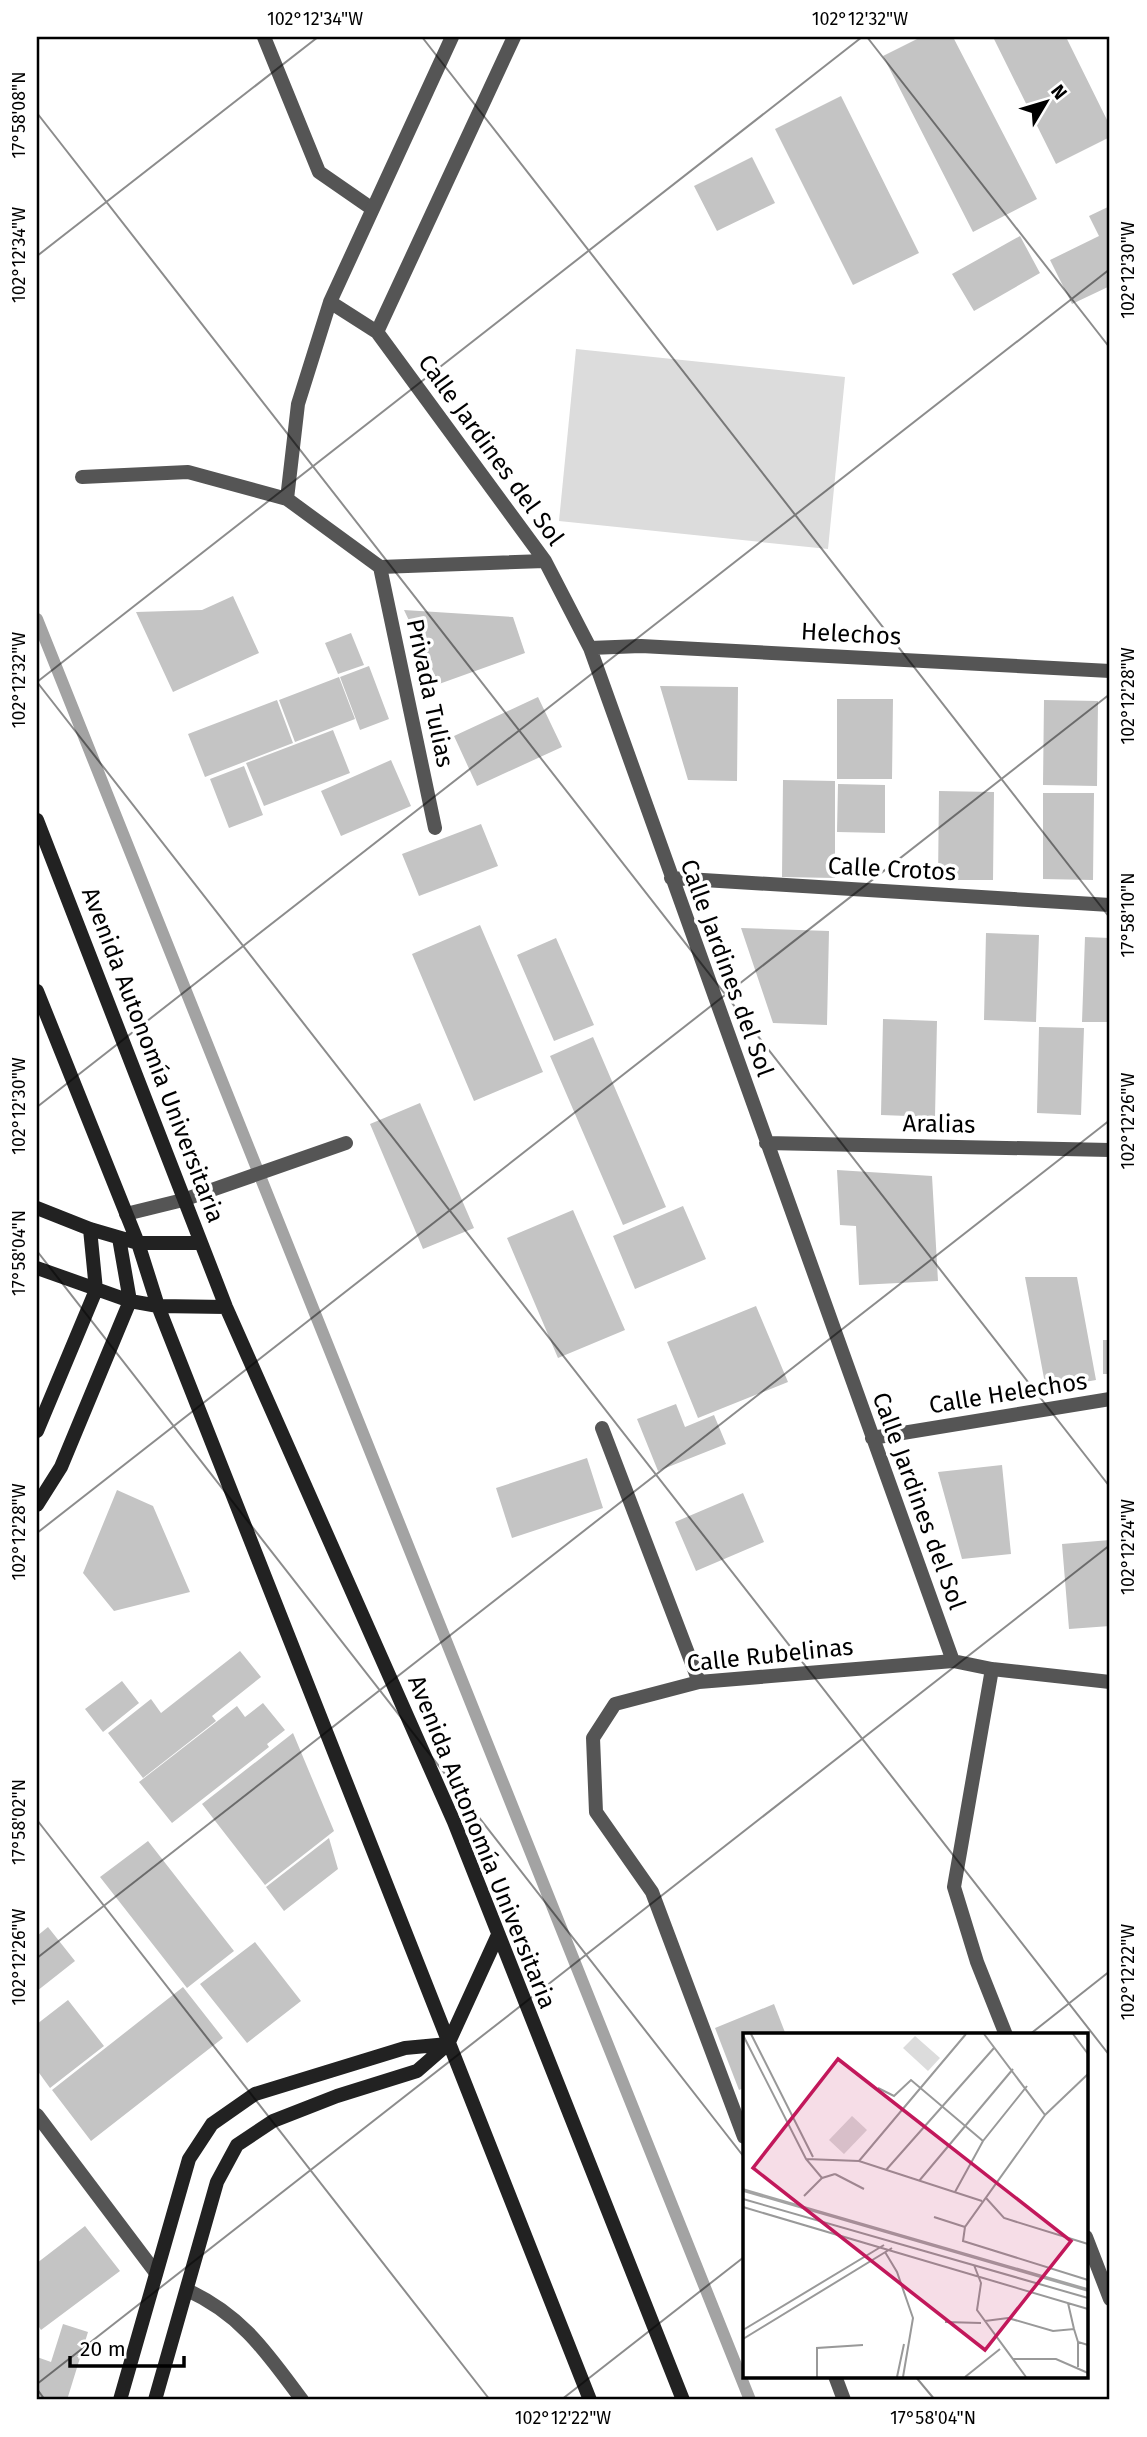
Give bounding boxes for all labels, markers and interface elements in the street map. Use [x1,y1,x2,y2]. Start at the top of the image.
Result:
text: 102°12'34"W [267,8,363,30]
text: 102°12'32"W [812,8,908,30]
north arrow [1010,66,1080,136]
text: 17°58'08"N [8,72,30,158]
text: N [1046,80,1072,104]
text: 102°12'34"W [8,207,30,303]
text: 102°12'30"W [1117,221,1139,319]
street label: Calle Jardines del Sol [412,349,570,551]
street label: Privada Tulias [401,616,459,770]
street label: Helechos [800,617,902,651]
text: 102°12'32"W [8,632,30,728]
text: 102°12'28"W [1117,647,1139,745]
street label: Calle Crotos [827,852,957,886]
street label: Calle Jardines del Sol [675,856,779,1080]
text: 17°58'10"N [1117,872,1139,958]
street label: Avenida Autonomía Universitaria [76,883,230,1227]
text: 102°12'30"W [8,1057,30,1155]
text: 102°12'26"W [1117,1072,1139,1169]
street label: Aralias [902,1109,976,1139]
text: 17°58'04"N [8,1210,30,1296]
street label: Calle Helechos [927,1367,1089,1419]
street label: Calle Jardines del Sol [867,1389,971,1613]
text: 102°12'28"W [8,1483,30,1581]
text: 102°12'24"W [1117,1499,1139,1595]
street label: Calle Rubelinas [685,1632,855,1678]
street label: Avenida Autonomía Universitaria [402,1671,562,2013]
text: 17°58'02"N [8,1779,30,1865]
text: 102°12'26"W [8,1908,30,2005]
text: 102°12'22"W [1117,1924,1139,2020]
inset map [743,2033,1088,2378]
scale bar [70,2325,184,2369]
text: 20 m [80,2336,126,2362]
text: 102°12'22"W [515,2407,611,2429]
text: 17°58'04"N [890,2407,976,2429]

